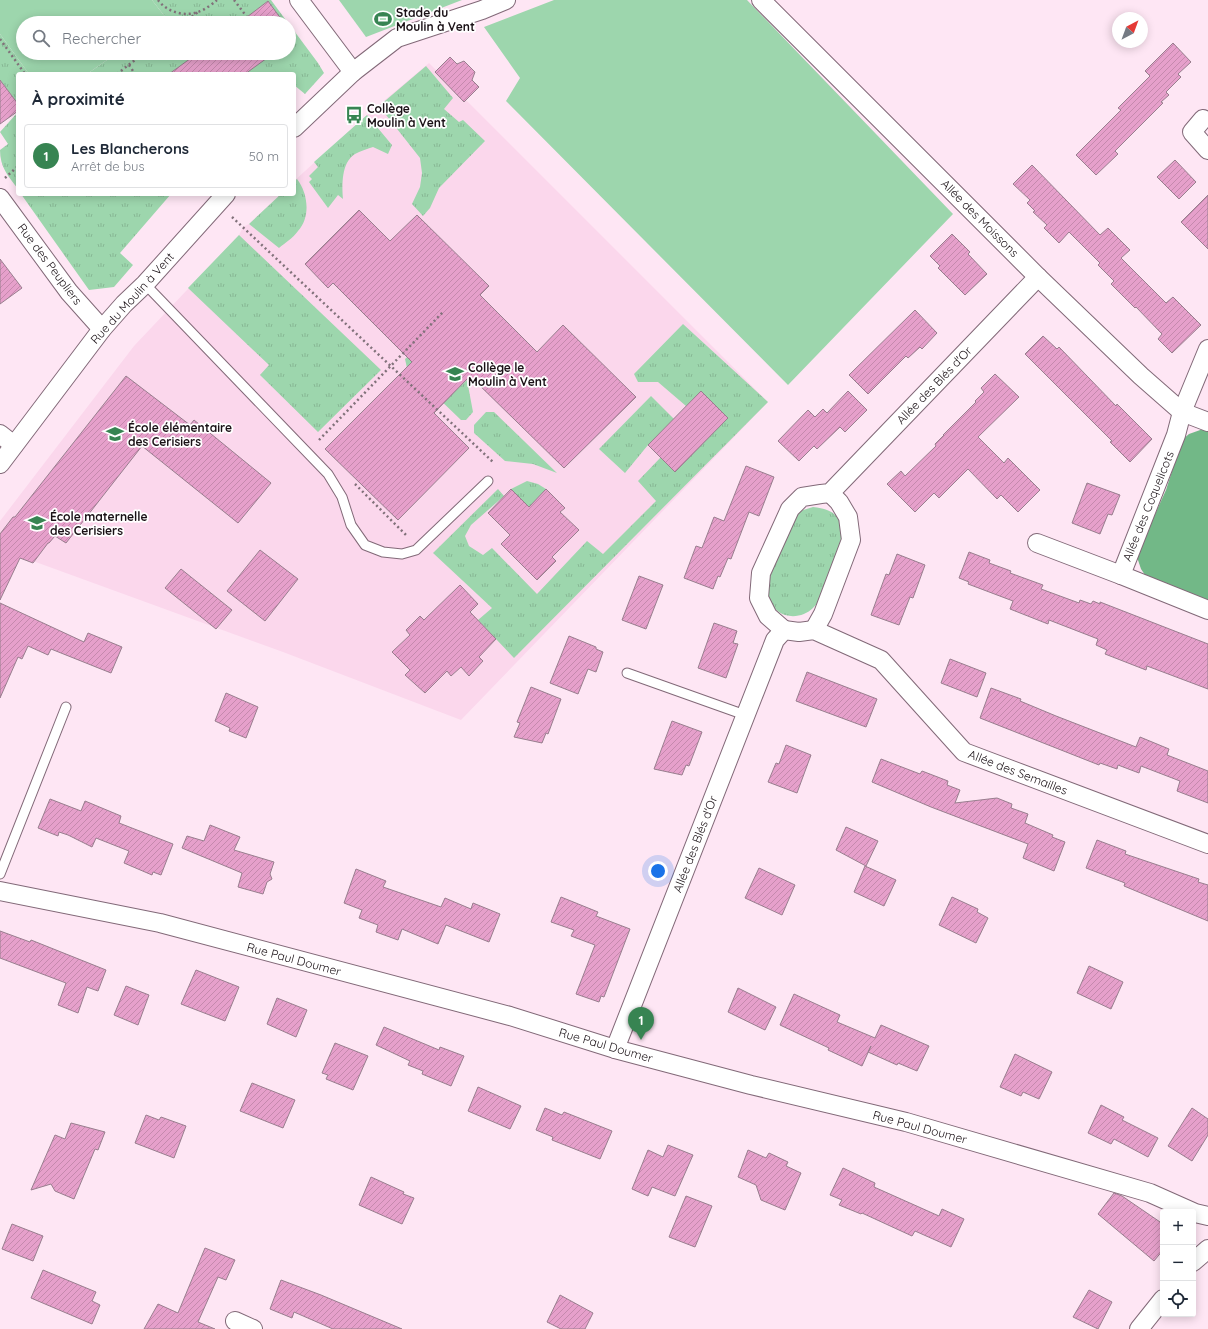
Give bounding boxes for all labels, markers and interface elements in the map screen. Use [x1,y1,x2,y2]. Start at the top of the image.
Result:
place label: Stade du Moulin à Vent [396,5,475,34]
sports icon: Stade du Moulin à Vent [373,9,393,29]
north arrow [1112,12,1148,48]
search box [16,16,296,60]
icon: search [30,27,52,49]
text: Rechercher [62,29,141,48]
text: À proximité [32,88,125,109]
place label: Collège Moulin à Vent [367,101,446,130]
bus stop icon: Collège Moulin à Vent [344,105,364,125]
text: Les Blancherons [71,139,189,158]
text: 1 [43,148,49,164]
text: 50 m [249,148,279,164]
text: Arrêt de bus [71,158,145,174]
street label: Allée des Moissons [938,176,1022,260]
street label: Rue des Peupliers [15,220,86,308]
street label: Rue du Moulin à Vent [87,249,177,347]
street label: Allée des Blés d'Or [893,343,975,427]
place label: Collège le Moulin à Vent [468,360,547,389]
school or university icon: Collège le Moulin à Vent [445,364,465,384]
place label: École élémentaire des Cerisiers [128,420,232,449]
school or university icon: École élémentaire des Cerisiers [105,424,125,444]
street label: Allée des Coquelicots [1119,448,1177,563]
place label: École maternelle des Cerisiers [50,509,148,538]
school or university icon: École maternelle des Cerisiers [27,513,47,533]
street label: Allée des Semailles [966,746,1070,798]
street label: Allée des Blés d'Or [670,793,720,895]
your location [648,861,668,881]
street label: Rue Paul Doumer [245,939,343,979]
pin: 1 [628,1007,654,1040]
street label: Rue Paul Doumer [557,1024,655,1066]
street label: Rue Paul Doumer [871,1107,969,1147]
map controls [1160,1209,1196,1317]
button: + [1160,1209,1196,1245]
button: − [1160,1245,1196,1281]
button: locate [1160,1281,1196,1317]

